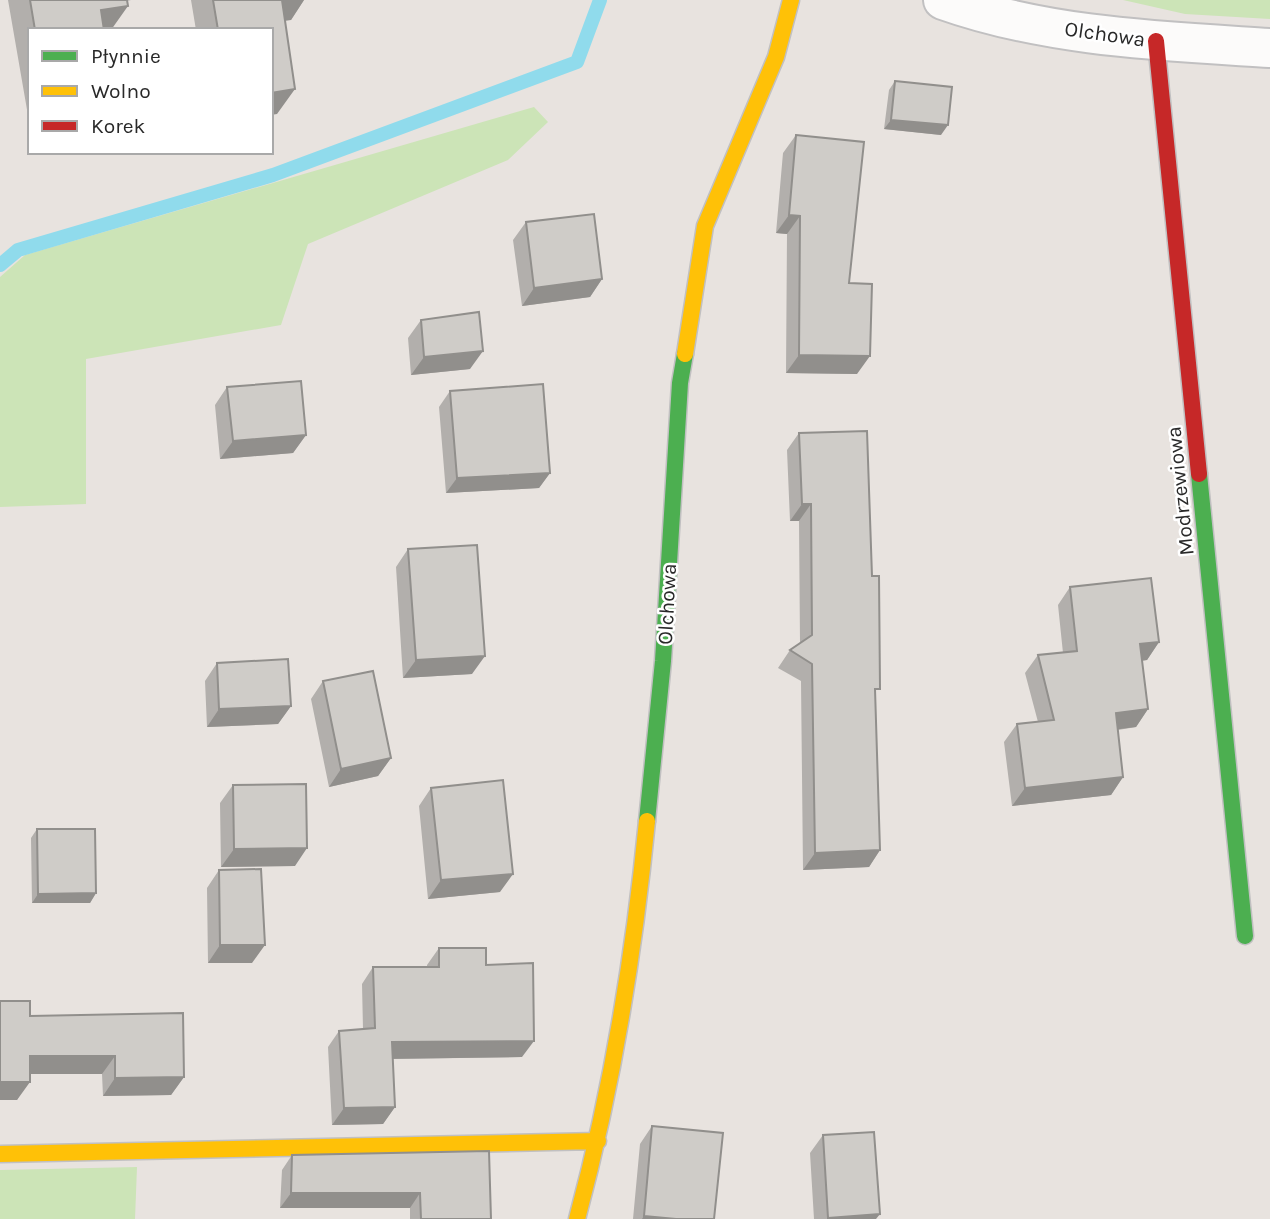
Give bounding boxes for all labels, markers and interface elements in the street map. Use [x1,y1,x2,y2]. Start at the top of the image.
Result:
street label: Olchowa [1063,16,1147,52]
legend [28,28,273,154]
text: Płynnie [91,44,161,68]
text: Wolno [91,79,151,103]
text: Korek [91,114,146,138]
street label: Modrzewiowa [1161,425,1199,557]
street label: Olchowa [653,563,681,645]

